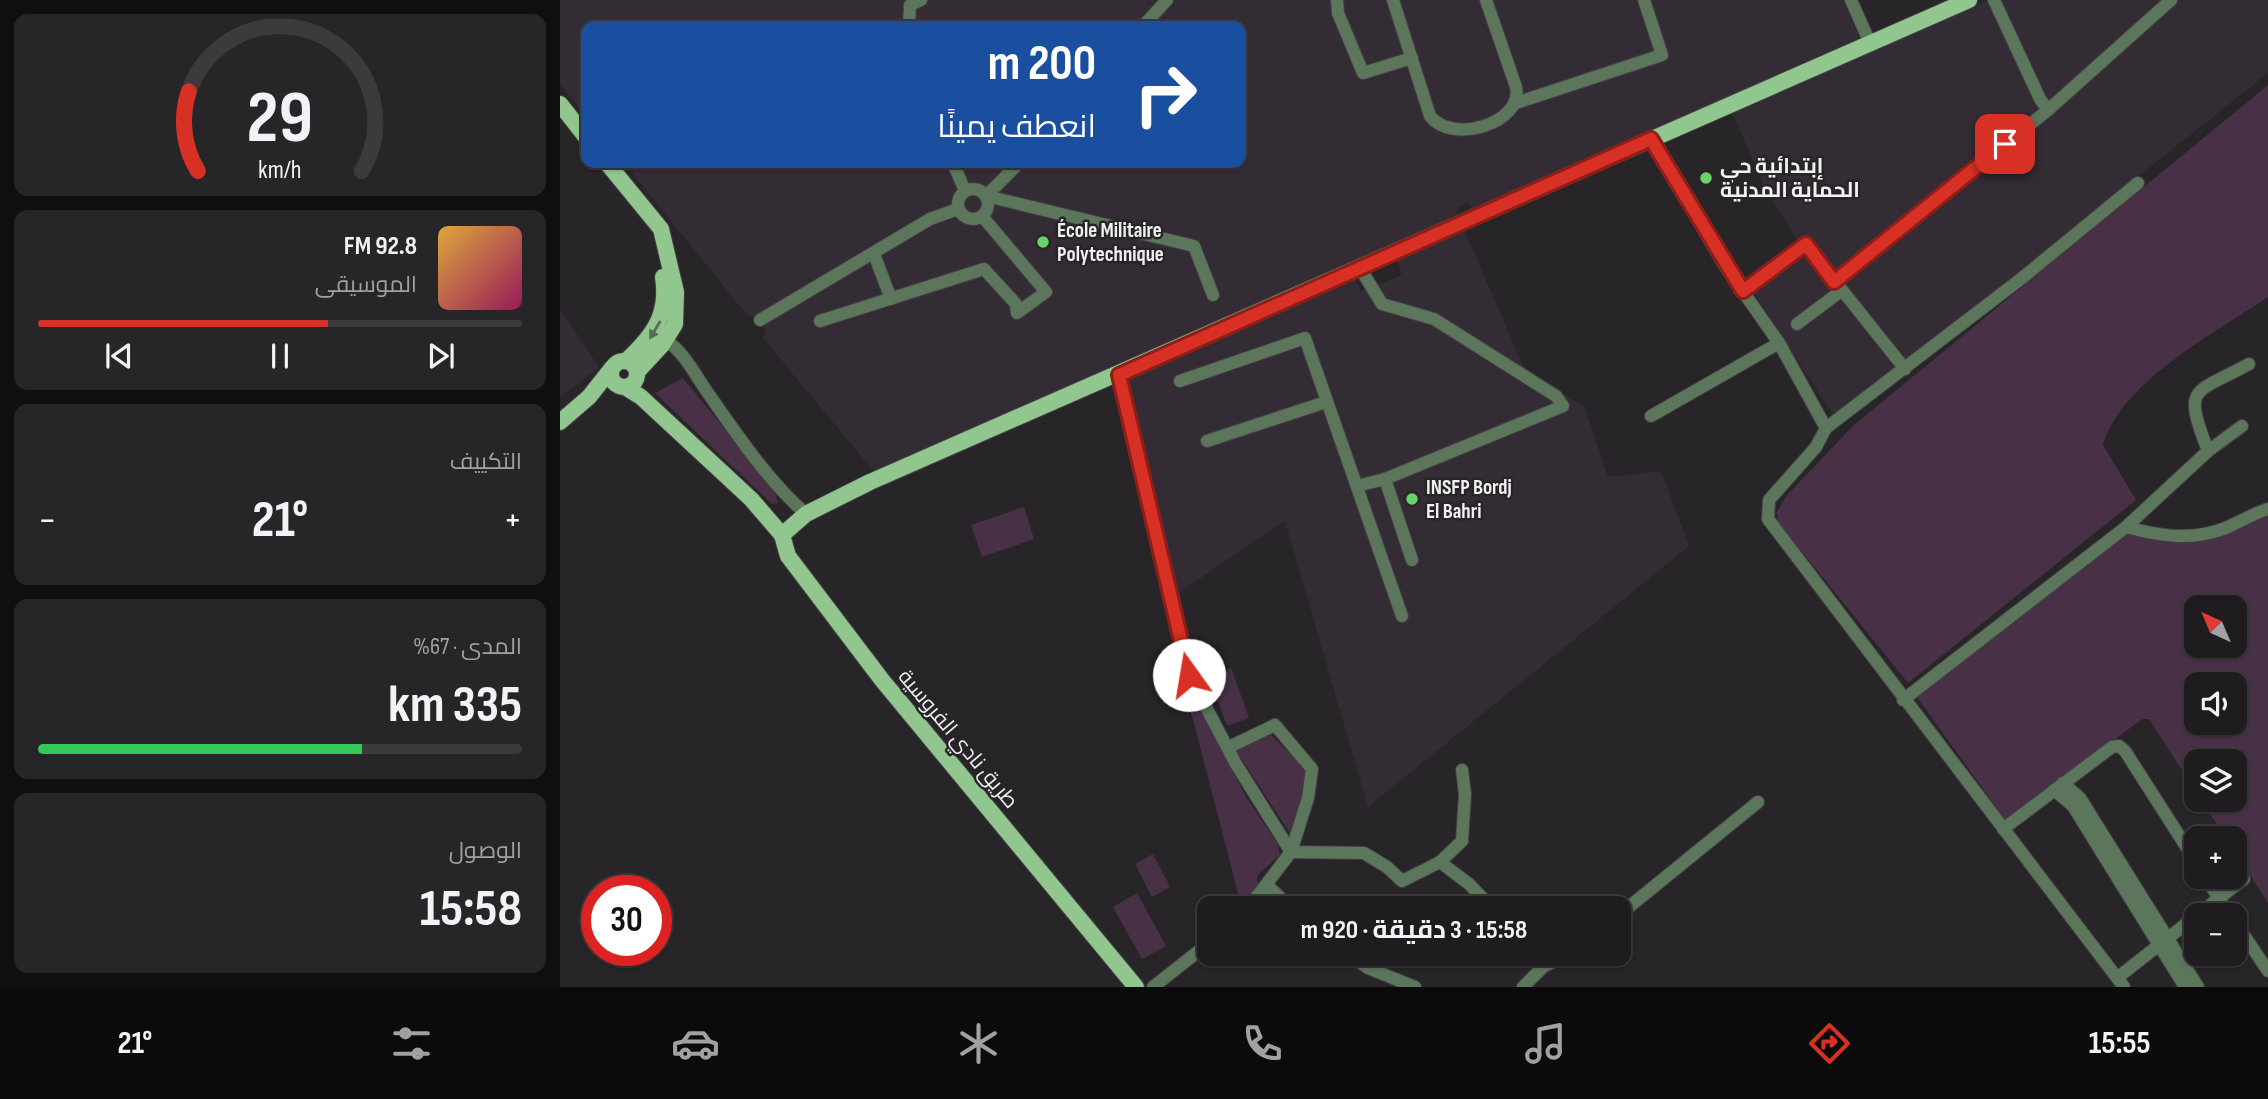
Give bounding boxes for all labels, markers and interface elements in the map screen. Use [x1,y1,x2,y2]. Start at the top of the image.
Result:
text: 200 m [988,35,1096,94]
icon: right [1120,49,1211,140]
text: 29 [247,75,313,163]
text: انعطف يمينًا [937,108,1096,147]
pin [1975,114,2035,174]
icon: arrive [1986,125,2024,163]
place label: إبتدائية حي الحماية المدنية [1720,154,1860,203]
text: km/h [258,155,302,186]
marker: إبتدائية حي الحماية المدنية [1698,170,1714,186]
place label: École Militaire Polytechnique [1057,218,1164,267]
text: 92.8 FM [344,231,417,262]
marker: École Militaire Polytechnique [1035,234,1051,250]
text: الموسيقى [315,271,417,299]
one-way arrow [648,320,661,339]
icon: previous [100,337,138,375]
icon: pause [261,337,299,375]
icon: next [422,337,460,375]
text: التكييف [450,448,522,476]
place label: INSFP Bordj El Bahri [1426,475,1512,524]
text: 21° [252,489,308,552]
marker: INSFP Bordj El Bahri [1404,491,1420,507]
text: − [38,498,57,543]
text: + [503,498,522,543]
north arrow [2184,595,2247,658]
map controls [2184,595,2247,966]
text: المدى · 67% [413,633,522,661]
position arrow [1152,638,1226,712]
street label: طريق نادي الفروسية [890,664,1023,815]
button: sound [2184,672,2247,735]
text: 335 km [388,674,522,737]
button: layers [2184,749,2247,812]
button: + [2184,826,2247,889]
text: الوصول [449,837,522,865]
speed limit sign: 30 [581,875,672,966]
text: 15:58 [420,878,522,941]
button: − [2184,903,2247,966]
text: 15:58 · 3 دقيقة · 920 m [1301,915,1527,946]
icon: filters [387,1019,436,1068]
icon: car [671,1019,720,1068]
icon: climate [954,1019,1003,1068]
icon: phone [1238,1019,1287,1068]
icon: music [1521,1019,1570,1068]
icon: directions [1805,1019,1854,1068]
text: 21° [117,1024,152,1063]
text: 15:55 [2089,1024,2151,1063]

